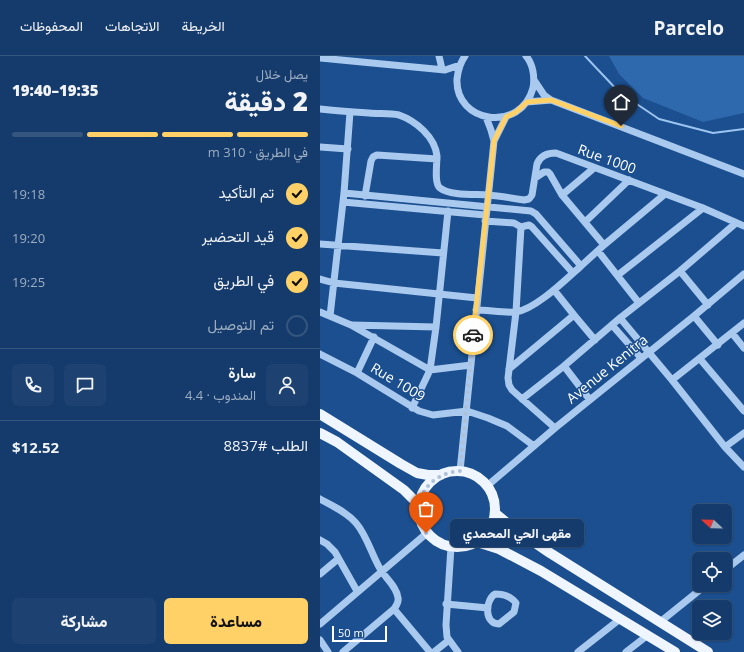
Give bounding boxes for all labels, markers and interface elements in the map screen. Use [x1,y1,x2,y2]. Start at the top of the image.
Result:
text: Parcelo [653,15,724,41]
text: المحفوظات [20,16,83,35]
text: الاتجاهات [105,16,159,35]
text: الخريطة [181,16,225,35]
text: يصل خلال [256,65,308,83]
text: 19:35–19:40 [12,80,99,100]
text: 2 دقيقة [224,83,308,119]
pin [604,85,638,126]
icon: home [610,91,632,113]
street label: Rue 1000 [575,139,639,178]
text: في الطريق · 310 m [208,143,308,161]
text: تم التأكيد [218,182,274,202]
icon: check [286,183,308,205]
text: 19:18 [12,185,45,203]
text: قيد التحضير [202,226,274,246]
icon: check [286,227,308,249]
text: 19:20 [12,229,45,247]
text: في الطريق [214,270,274,290]
icon: check [286,271,308,293]
text: 19:25 [12,273,45,291]
text: تم التوصيل [208,314,274,334]
courier [453,315,493,355]
icon: car [462,324,484,346]
street label: Avenue Kenitra [562,330,651,407]
street label: Rue 1009 [367,358,429,405]
text: سارة [228,362,256,382]
button: phone [12,364,54,406]
button: chat [64,364,106,406]
button: person [266,364,308,406]
text: المندوب · 4.4 [185,386,256,404]
text: الطلب #8837 [223,435,308,455]
text: $12.52 [12,437,59,457]
pin [409,492,443,533]
icon: bag [415,498,437,520]
north arrow [692,504,732,544]
map controls [692,504,732,640]
callout: مقهى الحي المحمدي [450,519,584,547]
text: مقهى الحي المحمدي [463,524,571,542]
button: locate [692,552,732,592]
button: مشاركة [12,598,156,644]
button: مساعدة [164,598,308,644]
button: layers [692,600,732,640]
scale bar [332,624,387,643]
text: 50 m [338,625,364,640]

